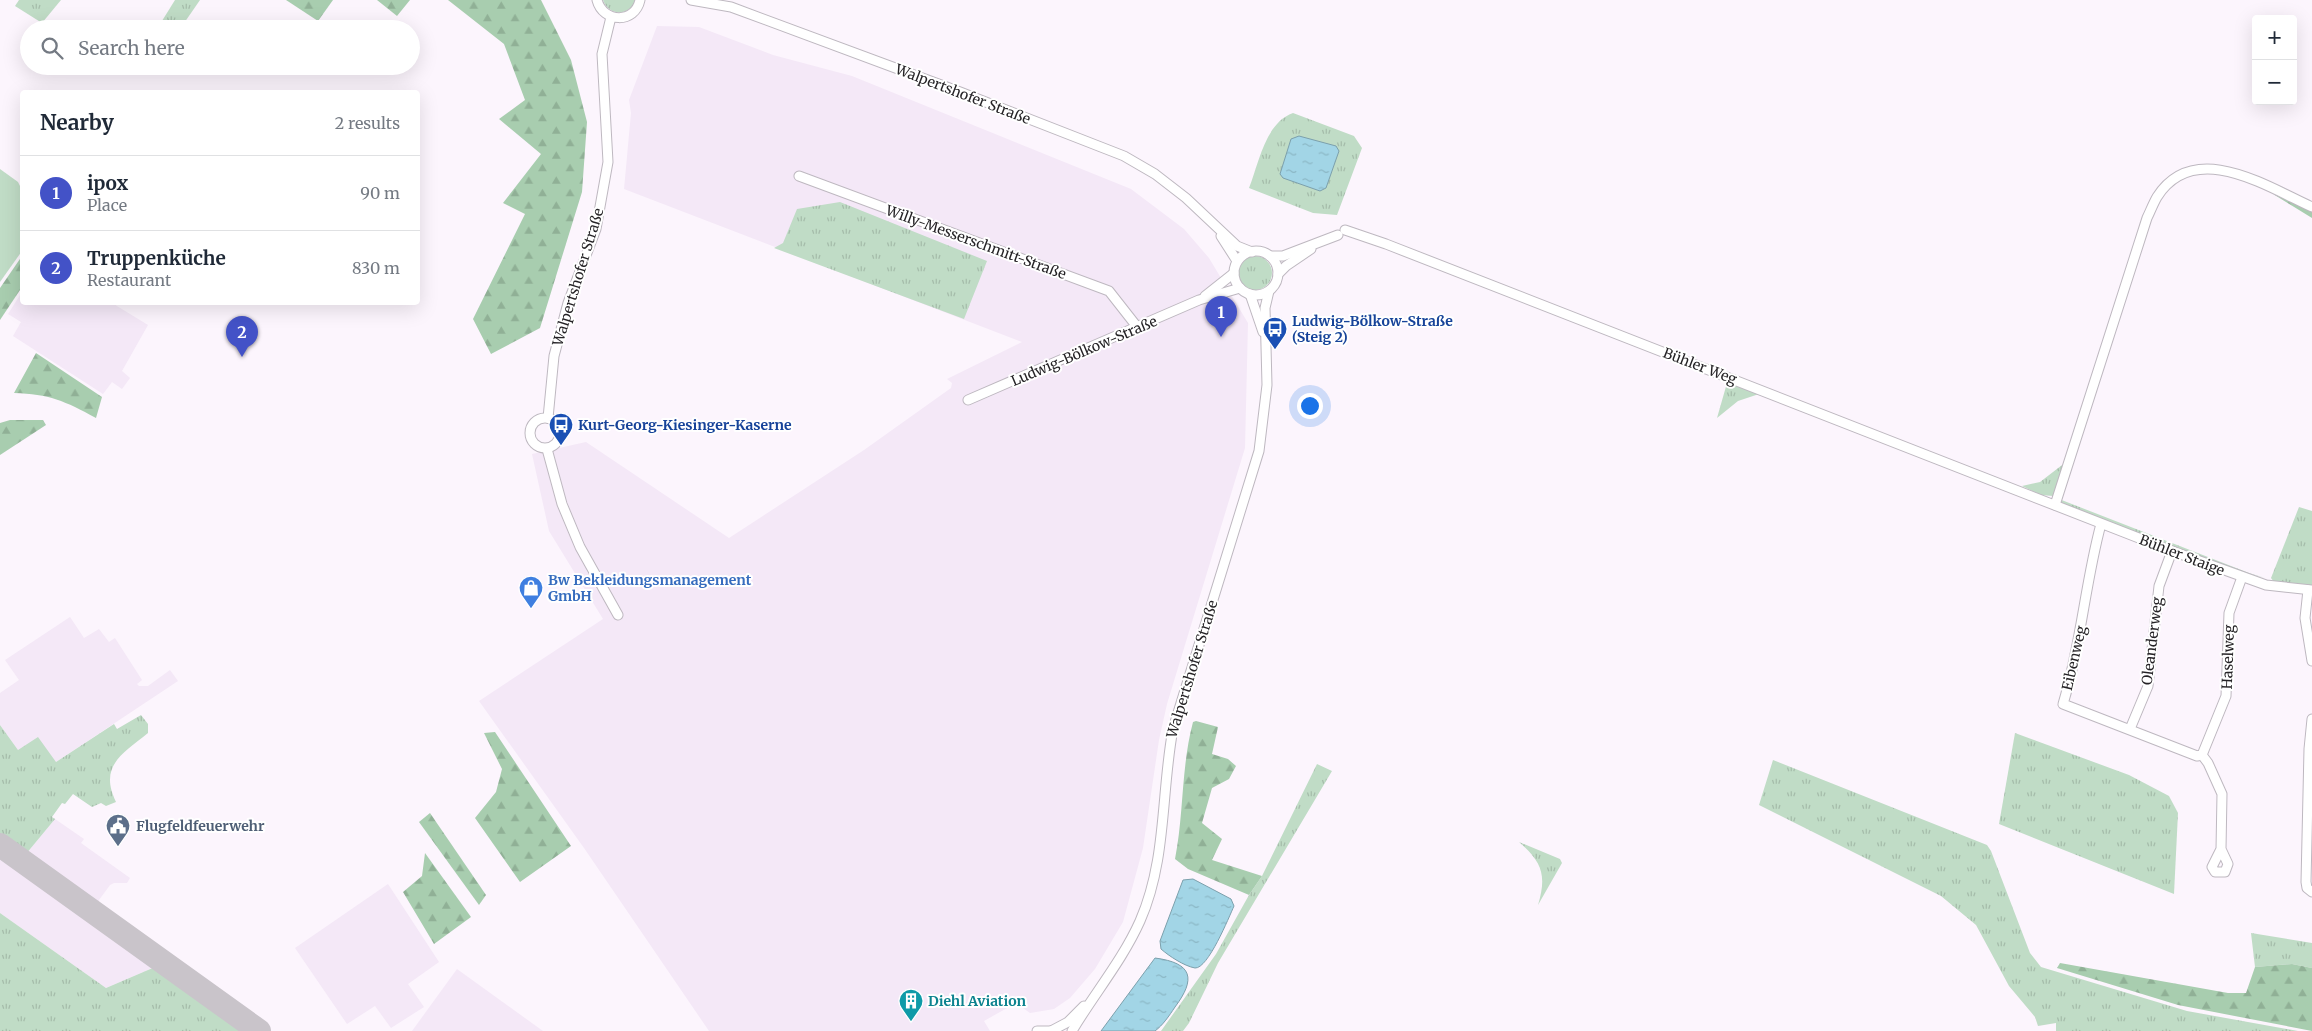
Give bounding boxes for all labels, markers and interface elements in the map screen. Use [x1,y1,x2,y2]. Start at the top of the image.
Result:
map controls [2252,15,2297,105]
button: + [2252,15,2297,60]
search box [20,20,420,75]
icon: search [38,34,66,62]
text: Search here [78,36,185,60]
street label: Walpertshofer Straße [892,60,1033,128]
button: − [2252,60,2297,105]
text: Nearby [40,109,114,136]
text: 2 results [335,113,400,133]
text: ipox [87,171,128,195]
text: 1 [52,183,60,203]
text: 90 m [360,183,400,203]
text: Place [87,195,127,215]
street label: Willy-Messerschmitt-Straße [883,201,1069,283]
street label: Walpertshofer Straße [548,206,608,349]
text: Truppenküche [87,246,226,270]
text: 2 [51,258,61,278]
text: 830 m [352,258,400,278]
text: Restaurant [87,270,171,290]
pin: 1 [1205,296,1237,337]
street label: Ludwig-Bölkow-Straße [1008,312,1160,390]
place label: Ludwig-Bölkow-Straße (Steig 2) [1292,312,1453,346]
pin: 2 [226,316,258,357]
bus stop icon: Ludwig-Bölkow-Straße (Steig 2) [1262,316,1288,350]
street label: Bühler Weg [1661,344,1740,388]
your location [1297,393,1323,419]
bus stop icon: Kurt-Georg-Kiesinger-Kaserne [548,412,574,446]
place label: Kurt-Georg-Kiesinger-Kaserne [578,416,792,434]
street label: Bühler Staige [2137,531,2227,579]
place label: Bw Bekleidungsmanagement GmbH [548,571,752,605]
shop icon: Bw Bekleidungsmanagement GmbH [518,575,544,609]
street label: Oleanderweg [2138,595,2166,686]
street label: Walpertshofer Straße [1162,598,1222,741]
street label: Eibenweg [2058,623,2090,692]
street label: Haselweg [2218,624,2238,690]
public building icon: Flugfeldfeuerwehr [105,813,131,847]
place label: Flugfeldfeuerwehr [136,817,265,835]
building icon: Diehl Aviation [898,988,924,1022]
place label: Diehl Aviation [928,992,1027,1010]

